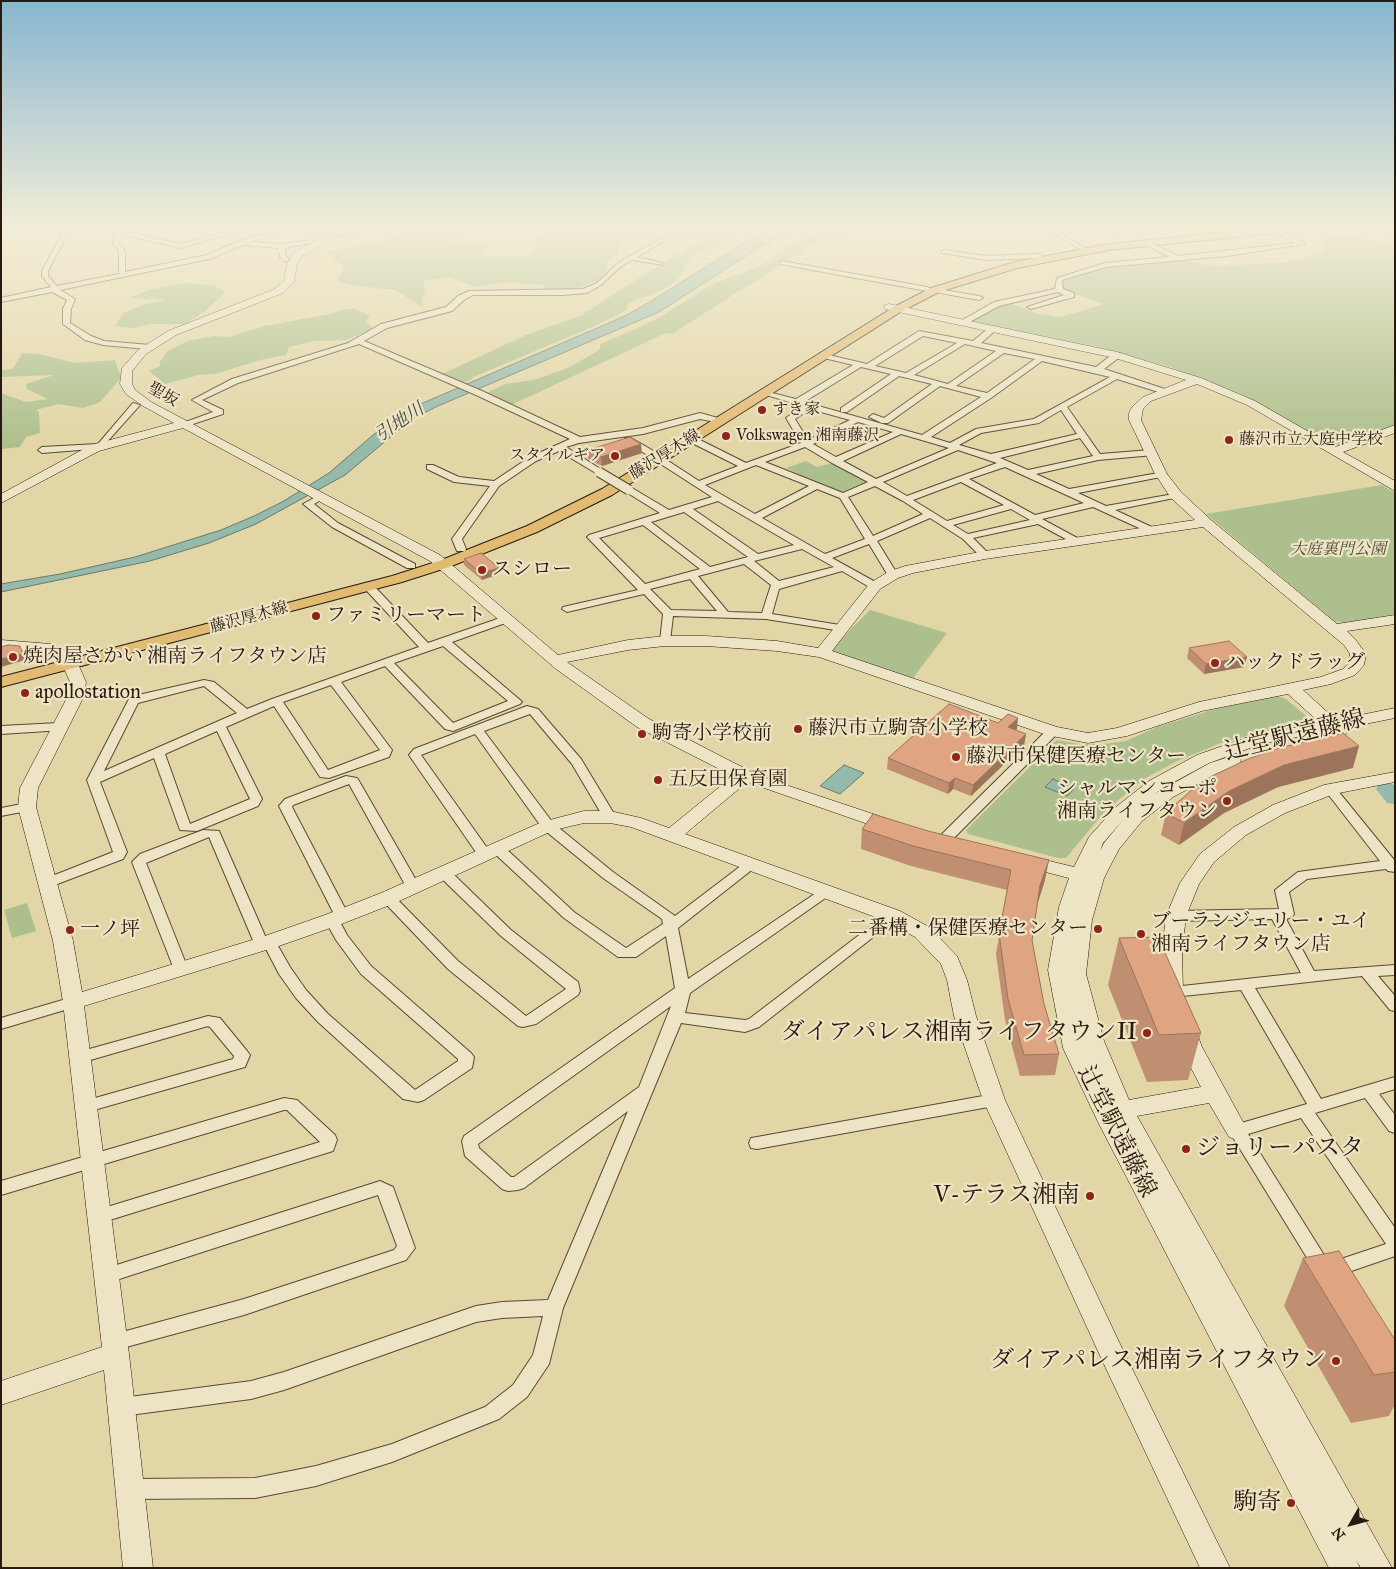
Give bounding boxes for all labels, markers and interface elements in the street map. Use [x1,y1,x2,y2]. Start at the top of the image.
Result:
street label: 聖坂 [144,379,182,411]
water label: 引地川 [372,399,428,447]
place label: すき家 [772,400,820,420]
marker: すき家 [756,404,768,416]
street label: 藤沢厚木線 [626,426,704,484]
place label: Volkswagen 湘南藤沢 [736,426,879,446]
marker: Volkswagen 湘南藤沢 [720,430,732,442]
place label: 藤沢市立大庭中学校 [1239,430,1383,450]
marker: 藤沢市立大庭中学校 [1223,434,1235,446]
place label: スタイルギア [509,446,605,466]
marker: スタイルギア [609,450,621,462]
park label: 大庭裏門公園 [1290,540,1386,560]
place label: スシロー [492,558,572,582]
marker: スシロー [476,564,488,576]
street label: 藤沢厚木線 [208,598,290,638]
place label: ファミリーマート [326,604,486,628]
marker: ファミリーマート [310,610,322,622]
place label: 焼肉屋さかい 湘南ライフタウン店 [23,645,327,669]
marker: 焼肉屋さかい 湘南ライフタウン店 [7,651,19,663]
place label: ハックドラッグ [1225,651,1365,675]
marker: ハックドラッグ [1209,657,1221,669]
place label: apollostation [35,681,141,705]
marker: apollostation [19,687,31,699]
street label: 辻堂駅遠藤線 [1222,705,1368,767]
place label: 藤沢市立駒寄小学校 [808,717,988,741]
place label: 駒寄小学校前 [652,722,772,746]
marker: 藤沢市立駒寄小学校 [792,723,804,735]
marker: 駒寄小学校前 [636,728,648,740]
place label: 藤沢市保健医療センター [966,745,1186,769]
marker: 藤沢市保健医療センター [950,751,962,763]
place label: 五反田保育園 [668,768,788,792]
marker: 五反田保育園 [652,774,664,786]
place label: シャルマンコーポ 湘南ライフタウン [1057,777,1217,824]
marker: シャルマンコーポ 湘南ライフタウン [1221,795,1233,807]
place label: ブーランジェリー・ユイ 湘南ライフタウン店 [1151,910,1370,957]
place label: 二番構・保健医療センター [848,917,1088,941]
place label: 一ノ坪 [80,918,140,942]
marker: 二番構・保健医療センター [1092,923,1104,935]
marker: 一ノ坪 [64,924,76,936]
marker: ブーランジェリー・ユイ 湘南ライフタウン店 [1135,928,1147,940]
place label: ダイアパレス湘南ライフタウンII [780,1019,1137,1047]
marker: ダイアパレス湘南ライフタウンII [1141,1027,1153,1039]
street label: 辻堂駅遠藤線 [1070,1061,1162,1203]
place label: ジョリーパスタ [1196,1135,1364,1163]
marker: ジョリーパスタ [1180,1143,1192,1155]
place label: V-テラス湘南 [933,1182,1080,1210]
marker: V-テラス湘南 [1084,1190,1096,1202]
place label: ダイアパレス湘南ライフタウン [990,1347,1326,1375]
marker: ダイアパレス湘南ライフタウン [1330,1355,1342,1367]
place label: 駒寄 [1233,1489,1281,1517]
marker: 駒寄 [1285,1497,1297,1509]
north arrow [1326,1499,1376,1549]
text: N [1328,1524,1349,1543]

